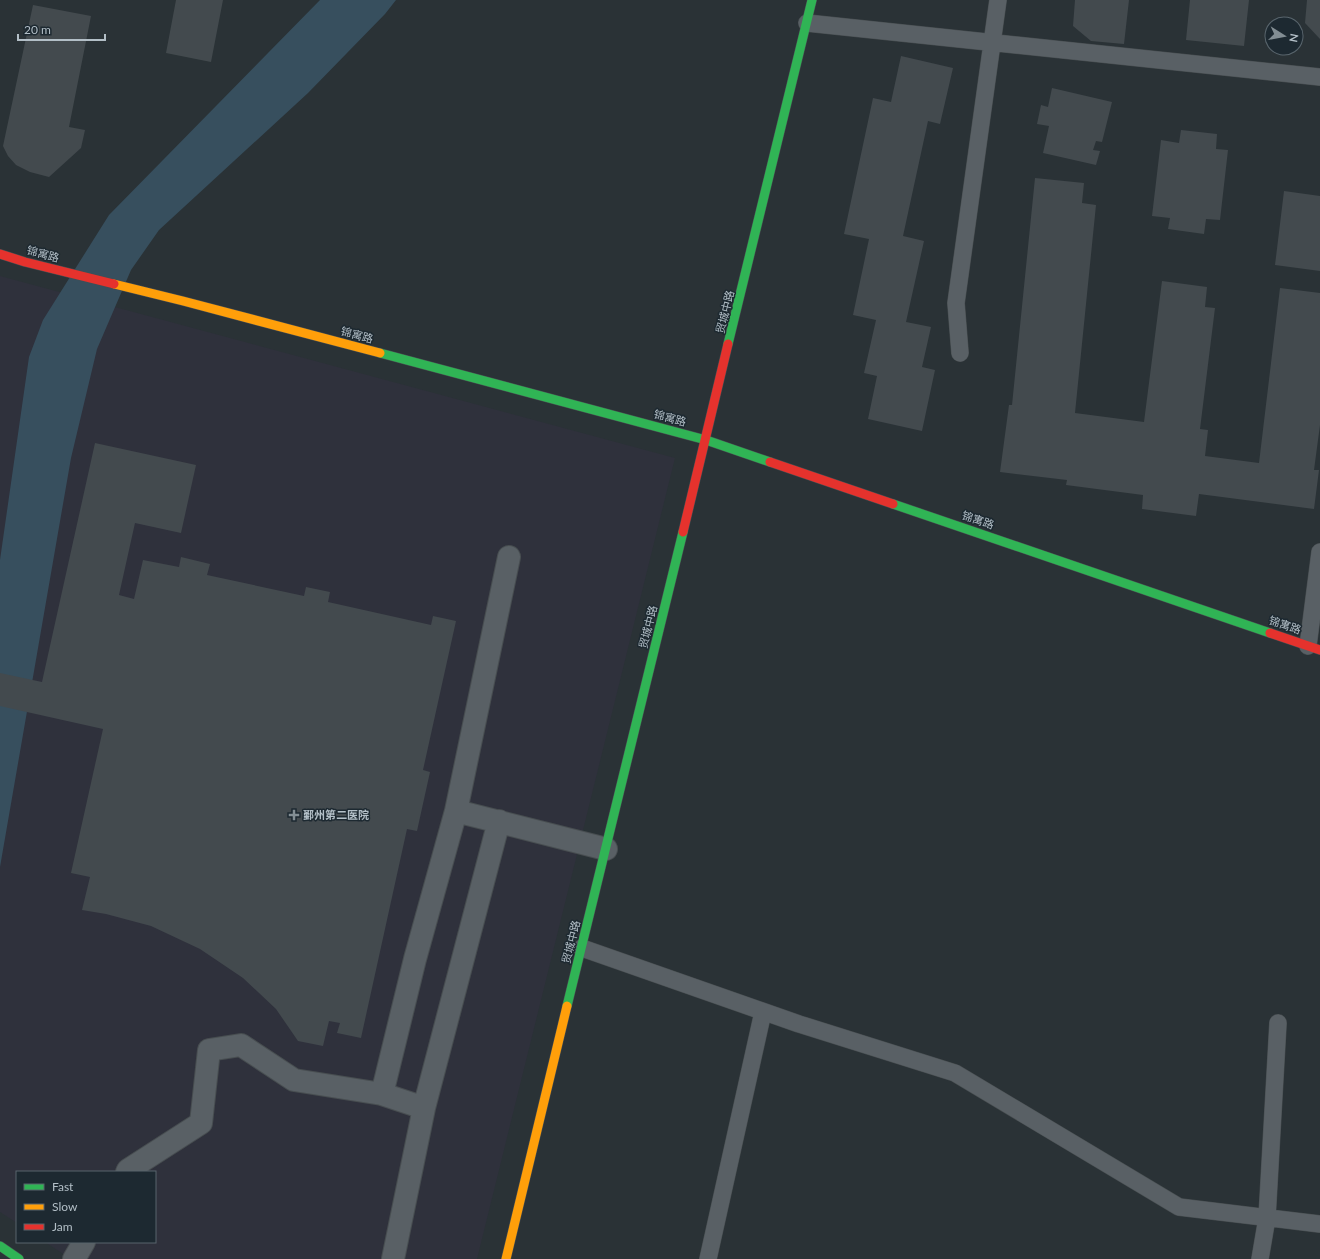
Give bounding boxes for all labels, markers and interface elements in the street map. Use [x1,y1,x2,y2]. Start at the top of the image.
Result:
scale bar [18,16,105,42]
north arrow [1264,16,1304,56]
text: 20 m [24,22,51,37]
text: N [1287,33,1301,43]
street label: 锦寓路 [26,243,61,264]
street label: 贸城中路 [713,289,736,335]
street label: 锦寓路 [340,324,375,345]
street label: 锦寓路 [653,407,688,428]
street label: 锦寓路 [960,508,996,531]
street label: 贸城中路 [636,604,659,650]
street label: 锦寓路 [1267,613,1303,636]
place label: 鄞州第二医院 [303,808,369,821]
marker: 鄞州第二医院 [288,809,300,821]
street label: 贸城中路 [559,919,582,965]
legend [16,1171,156,1243]
text: Fast [52,1179,74,1194]
text: Slow [52,1199,78,1214]
text: Jam [52,1219,73,1234]

